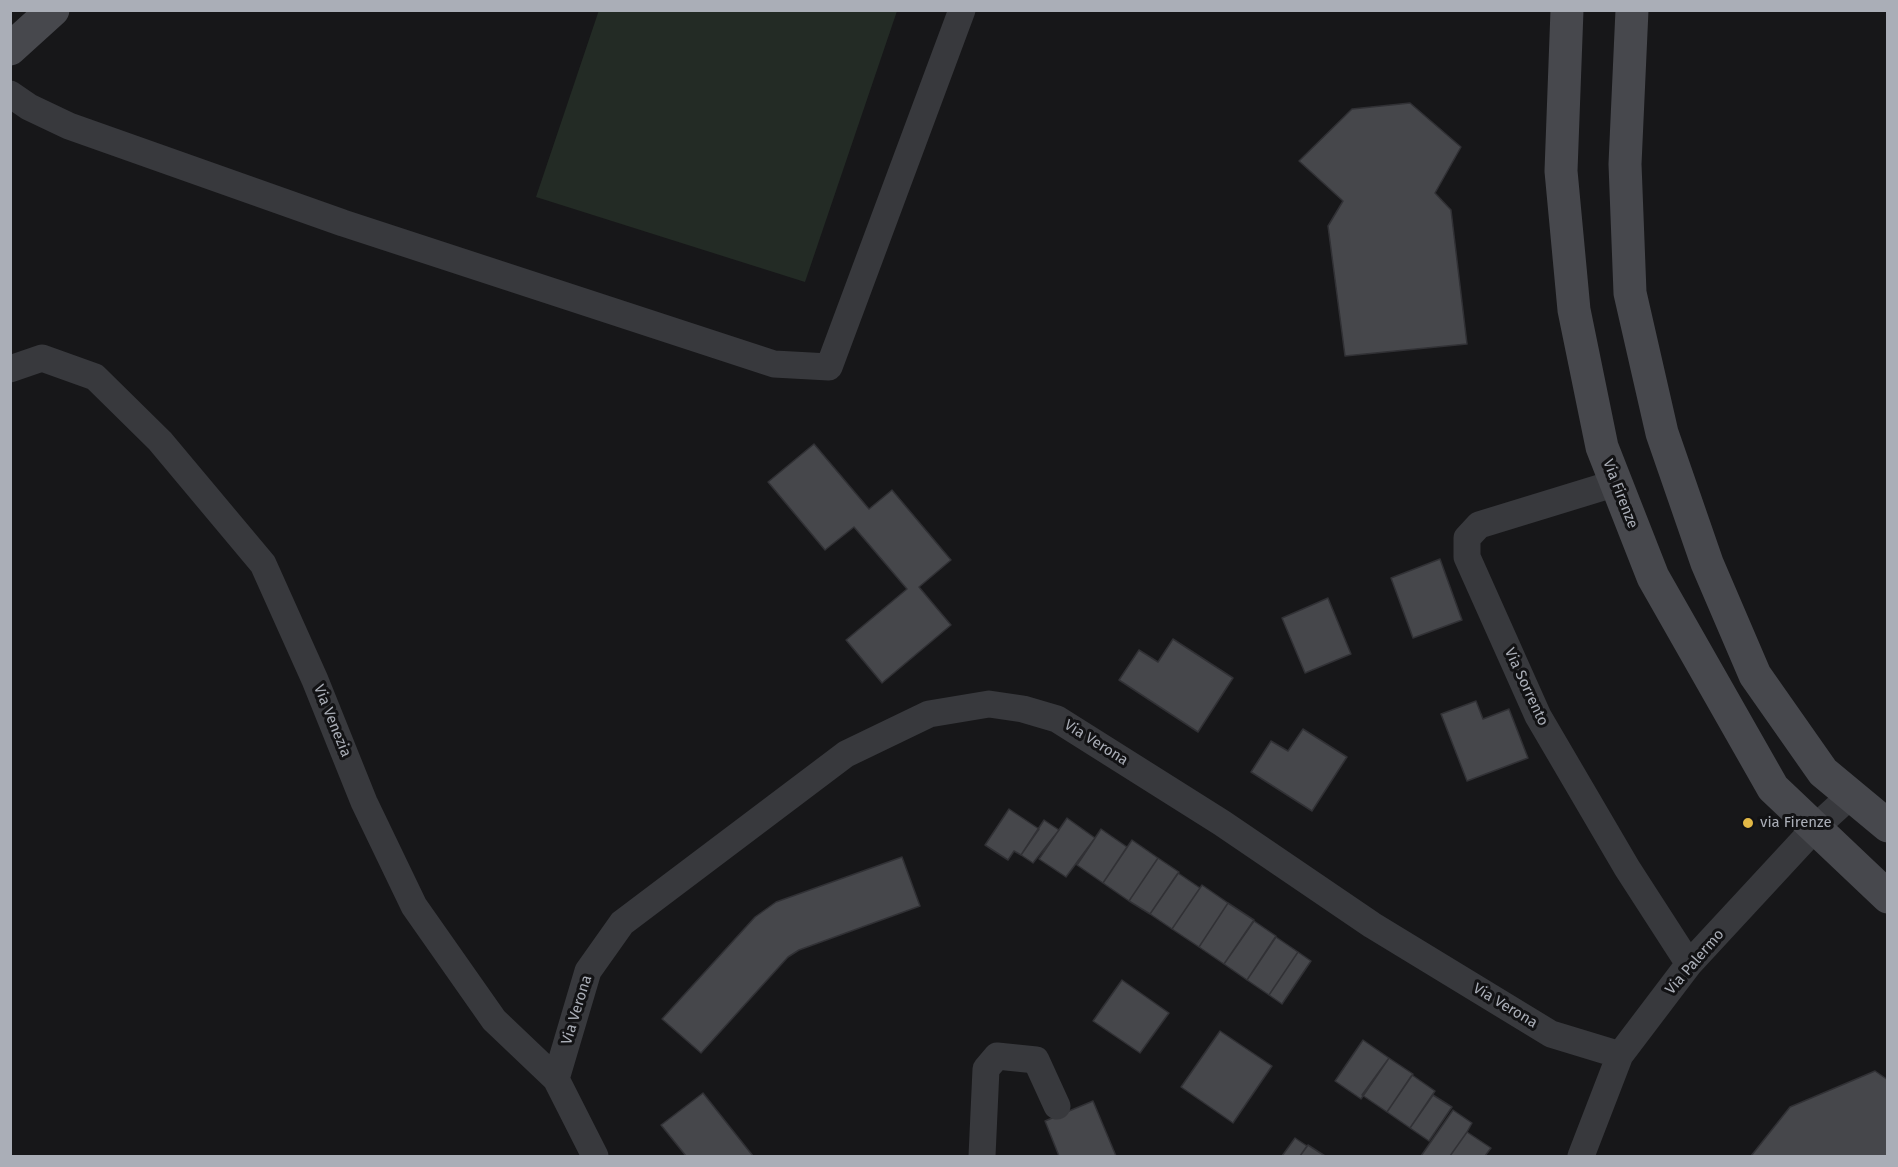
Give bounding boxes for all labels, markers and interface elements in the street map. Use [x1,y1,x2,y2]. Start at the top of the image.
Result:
street label: Via Firenze [1599,457,1641,531]
street label: Via Sorrento [1500,645,1552,729]
street label: Via Venezia [309,682,355,760]
street label: Via Verona [1061,716,1131,770]
place label: via Firenze [1760,814,1832,832]
marker: via Firenze [1741,816,1755,830]
street label: Via Palermo [1662,926,1728,998]
street label: Via Verona [558,973,596,1047]
street label: Via Verona [1470,980,1540,1032]

